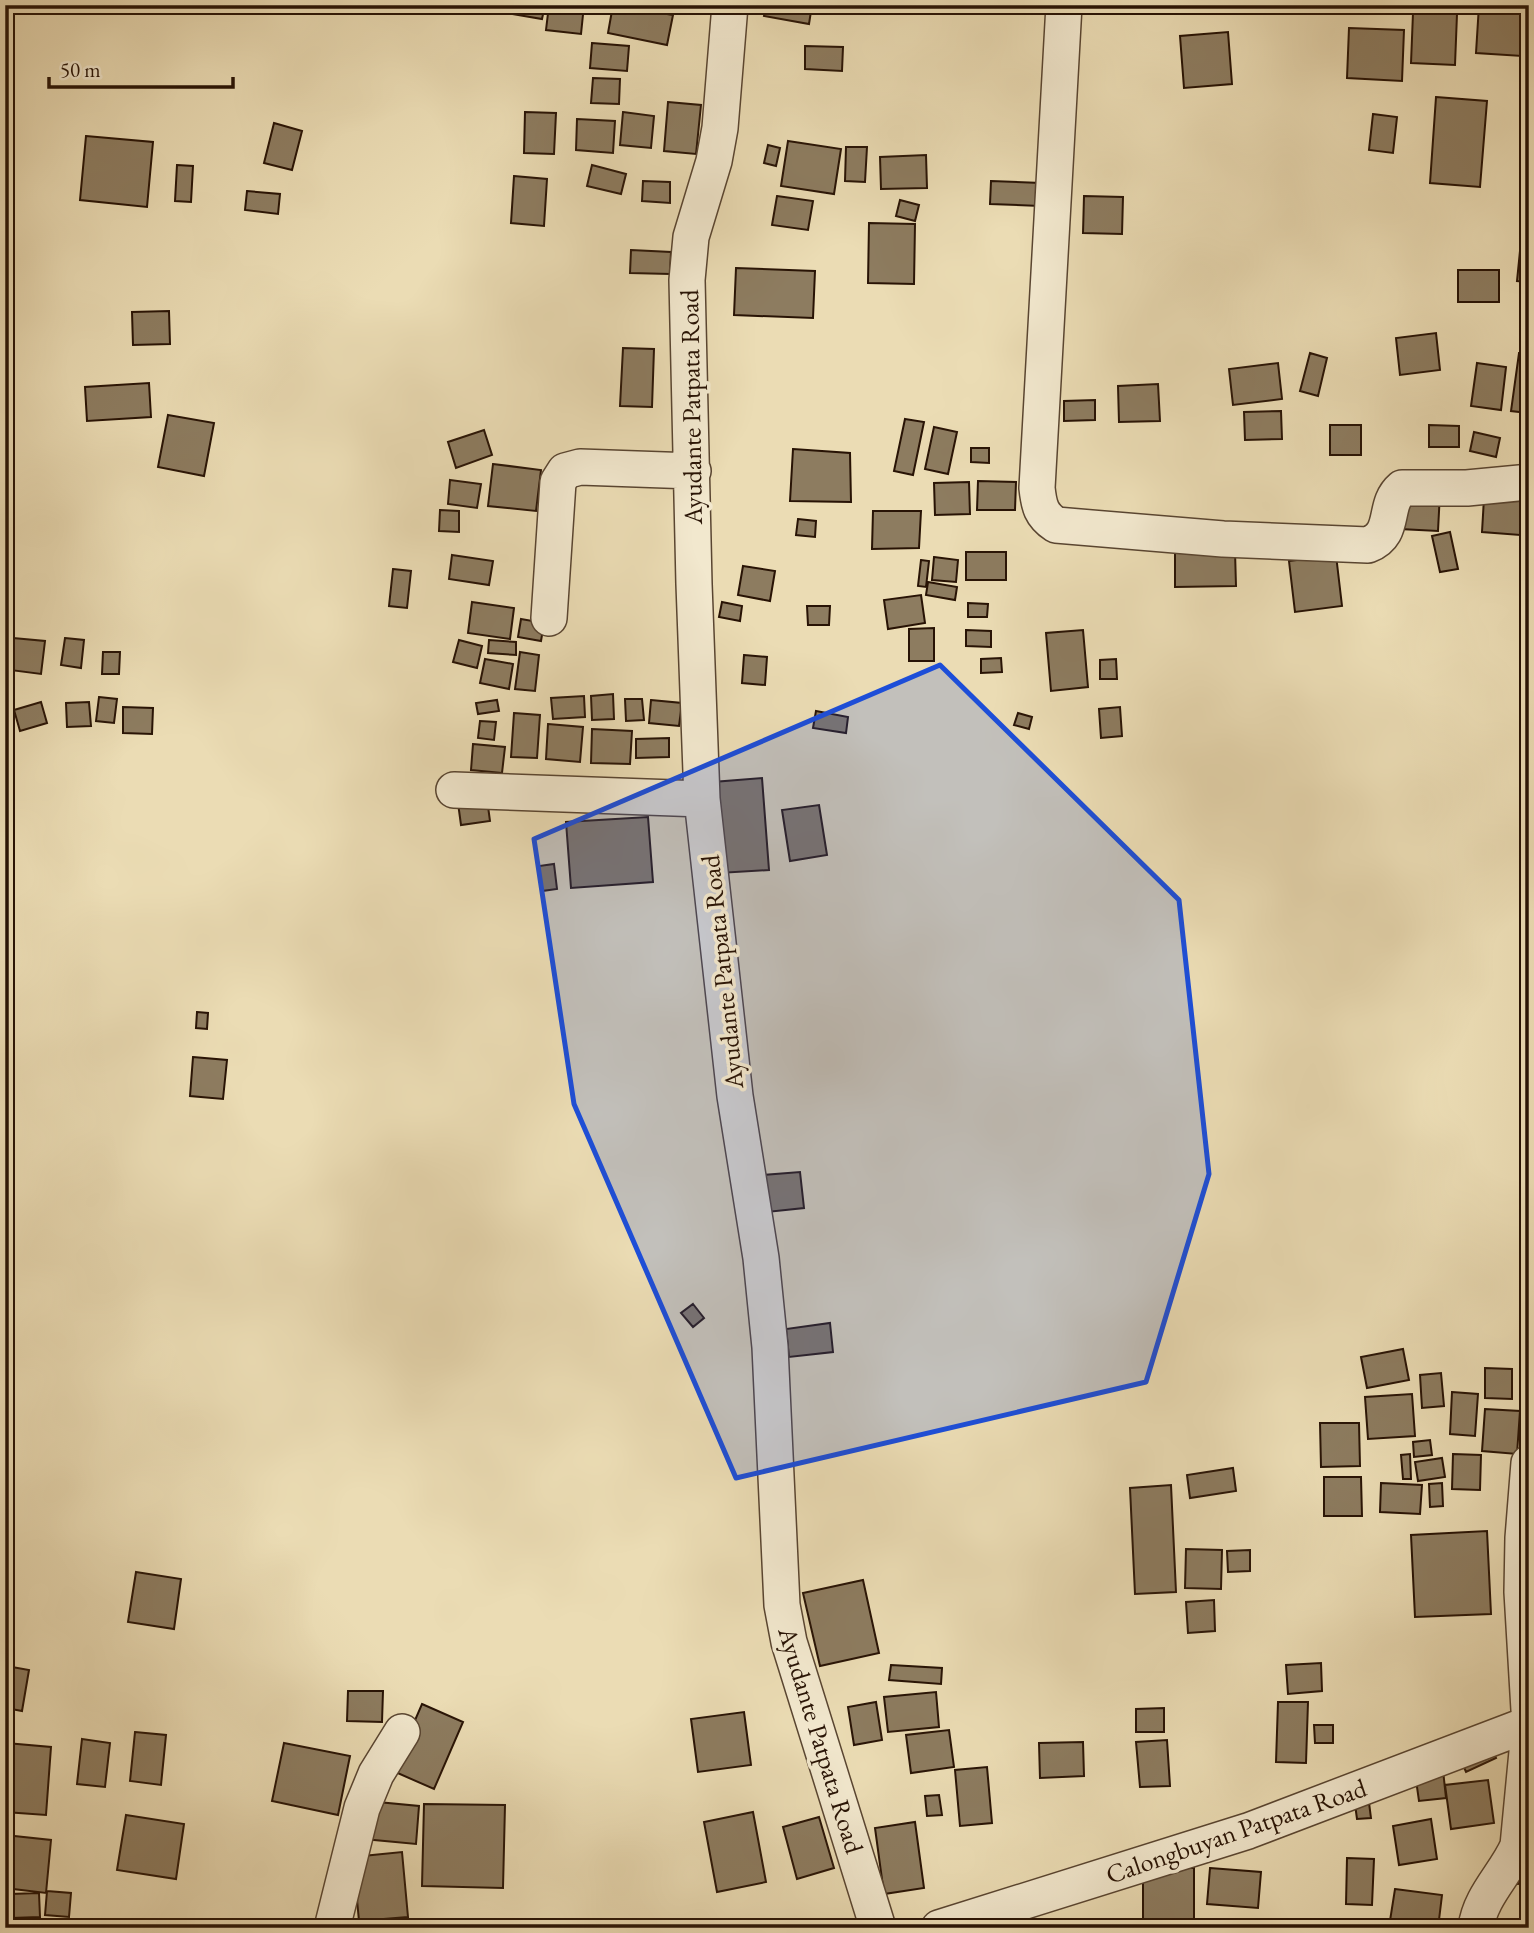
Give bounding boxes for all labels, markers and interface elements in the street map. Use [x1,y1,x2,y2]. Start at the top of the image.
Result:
scale bar [49,46,233,90]
text: 50 m [60,56,101,83]
street label: Ayudante Patpata Road [672,288,710,526]
street label: Ayudante Patpata Road [693,852,751,1092]
street label: Ayudante Patpata Road [770,1622,872,1858]
street label: Calongbuyan Patpata Road [1101,1770,1372,1892]

